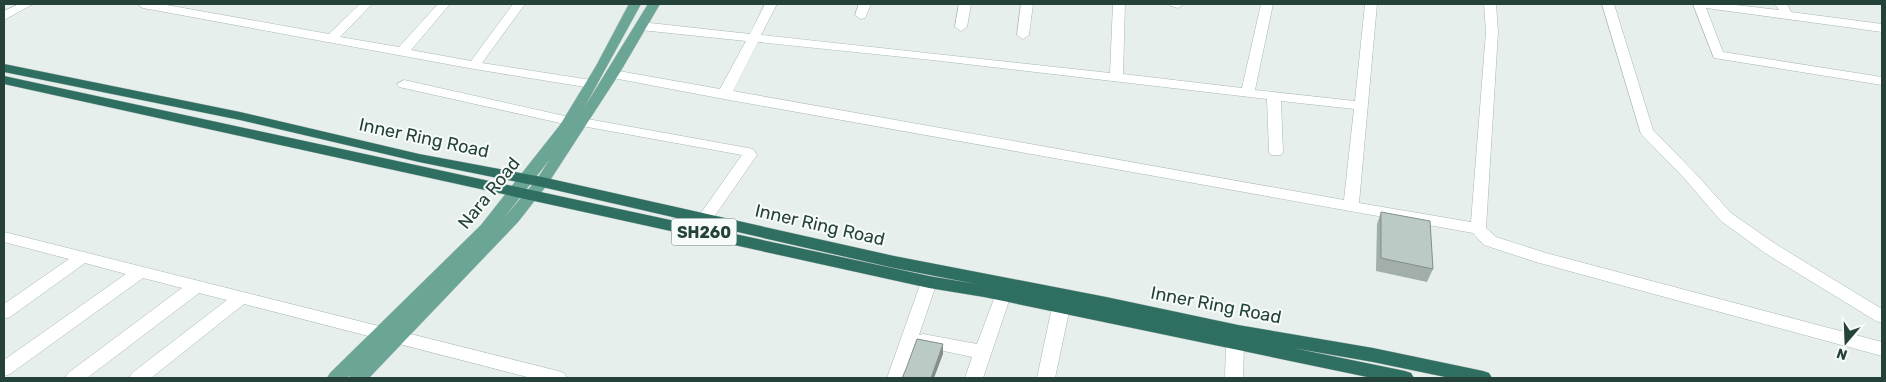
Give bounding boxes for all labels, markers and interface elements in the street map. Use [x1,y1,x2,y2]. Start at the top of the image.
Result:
street label: Inner Ring Road [357,113,491,163]
street label: Nara Road [453,153,525,233]
street label: Inner Ring Road [753,199,887,251]
road number: SH260 [672,218,736,246]
street label: Inner Ring Road [1149,282,1283,328]
north arrow [1821,317,1871,367]
text: N [1834,344,1849,363]

